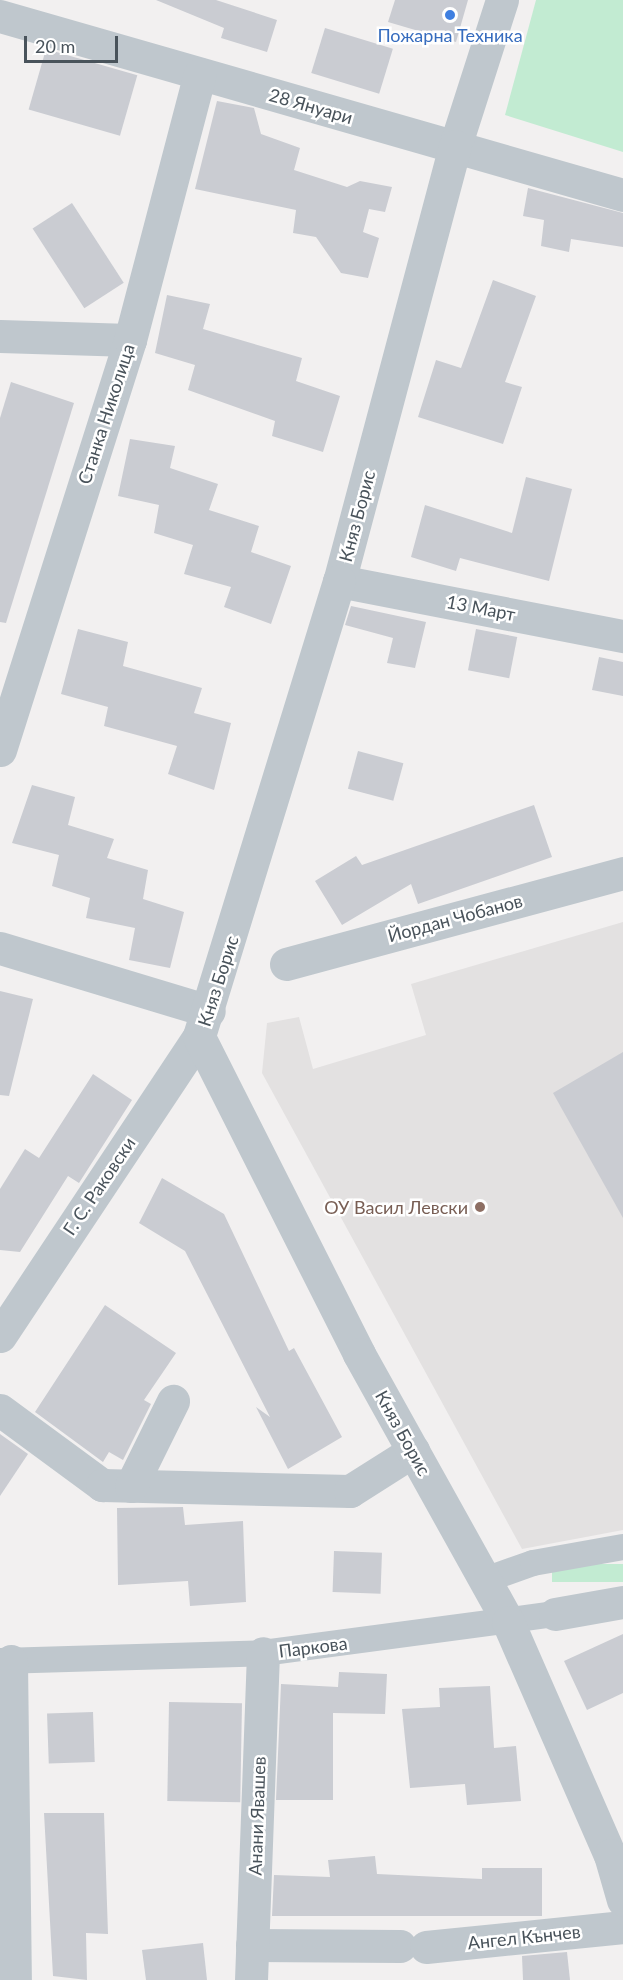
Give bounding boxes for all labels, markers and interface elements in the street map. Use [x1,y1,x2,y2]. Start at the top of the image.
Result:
marker: Пожарна Техника [443,8,457,22]
scale bar [27,24,122,62]
place label: Пожарна Техника [377,24,523,46]
text: 20 m [35,35,75,57]
street label: 28 Януари [267,84,355,128]
street label: Станка Николица [73,341,139,487]
street label: Княз Борис [334,468,380,564]
street label: 13 Март [445,591,517,625]
street label: Йордан Чобанов [385,890,525,946]
street label: Княз Борис [193,933,243,1029]
street label: Г. С. Раковски [58,1133,140,1239]
place label: ОУ Васил Левски [324,1196,468,1218]
marker: ОУ Васил Левски [473,1200,487,1214]
street label: Княз Борис [371,1387,435,1479]
street label: Паркова [277,1632,349,1662]
street label: Анани Явашев [244,1756,270,1876]
street label: Ангел Кънчев [467,1920,581,1954]

